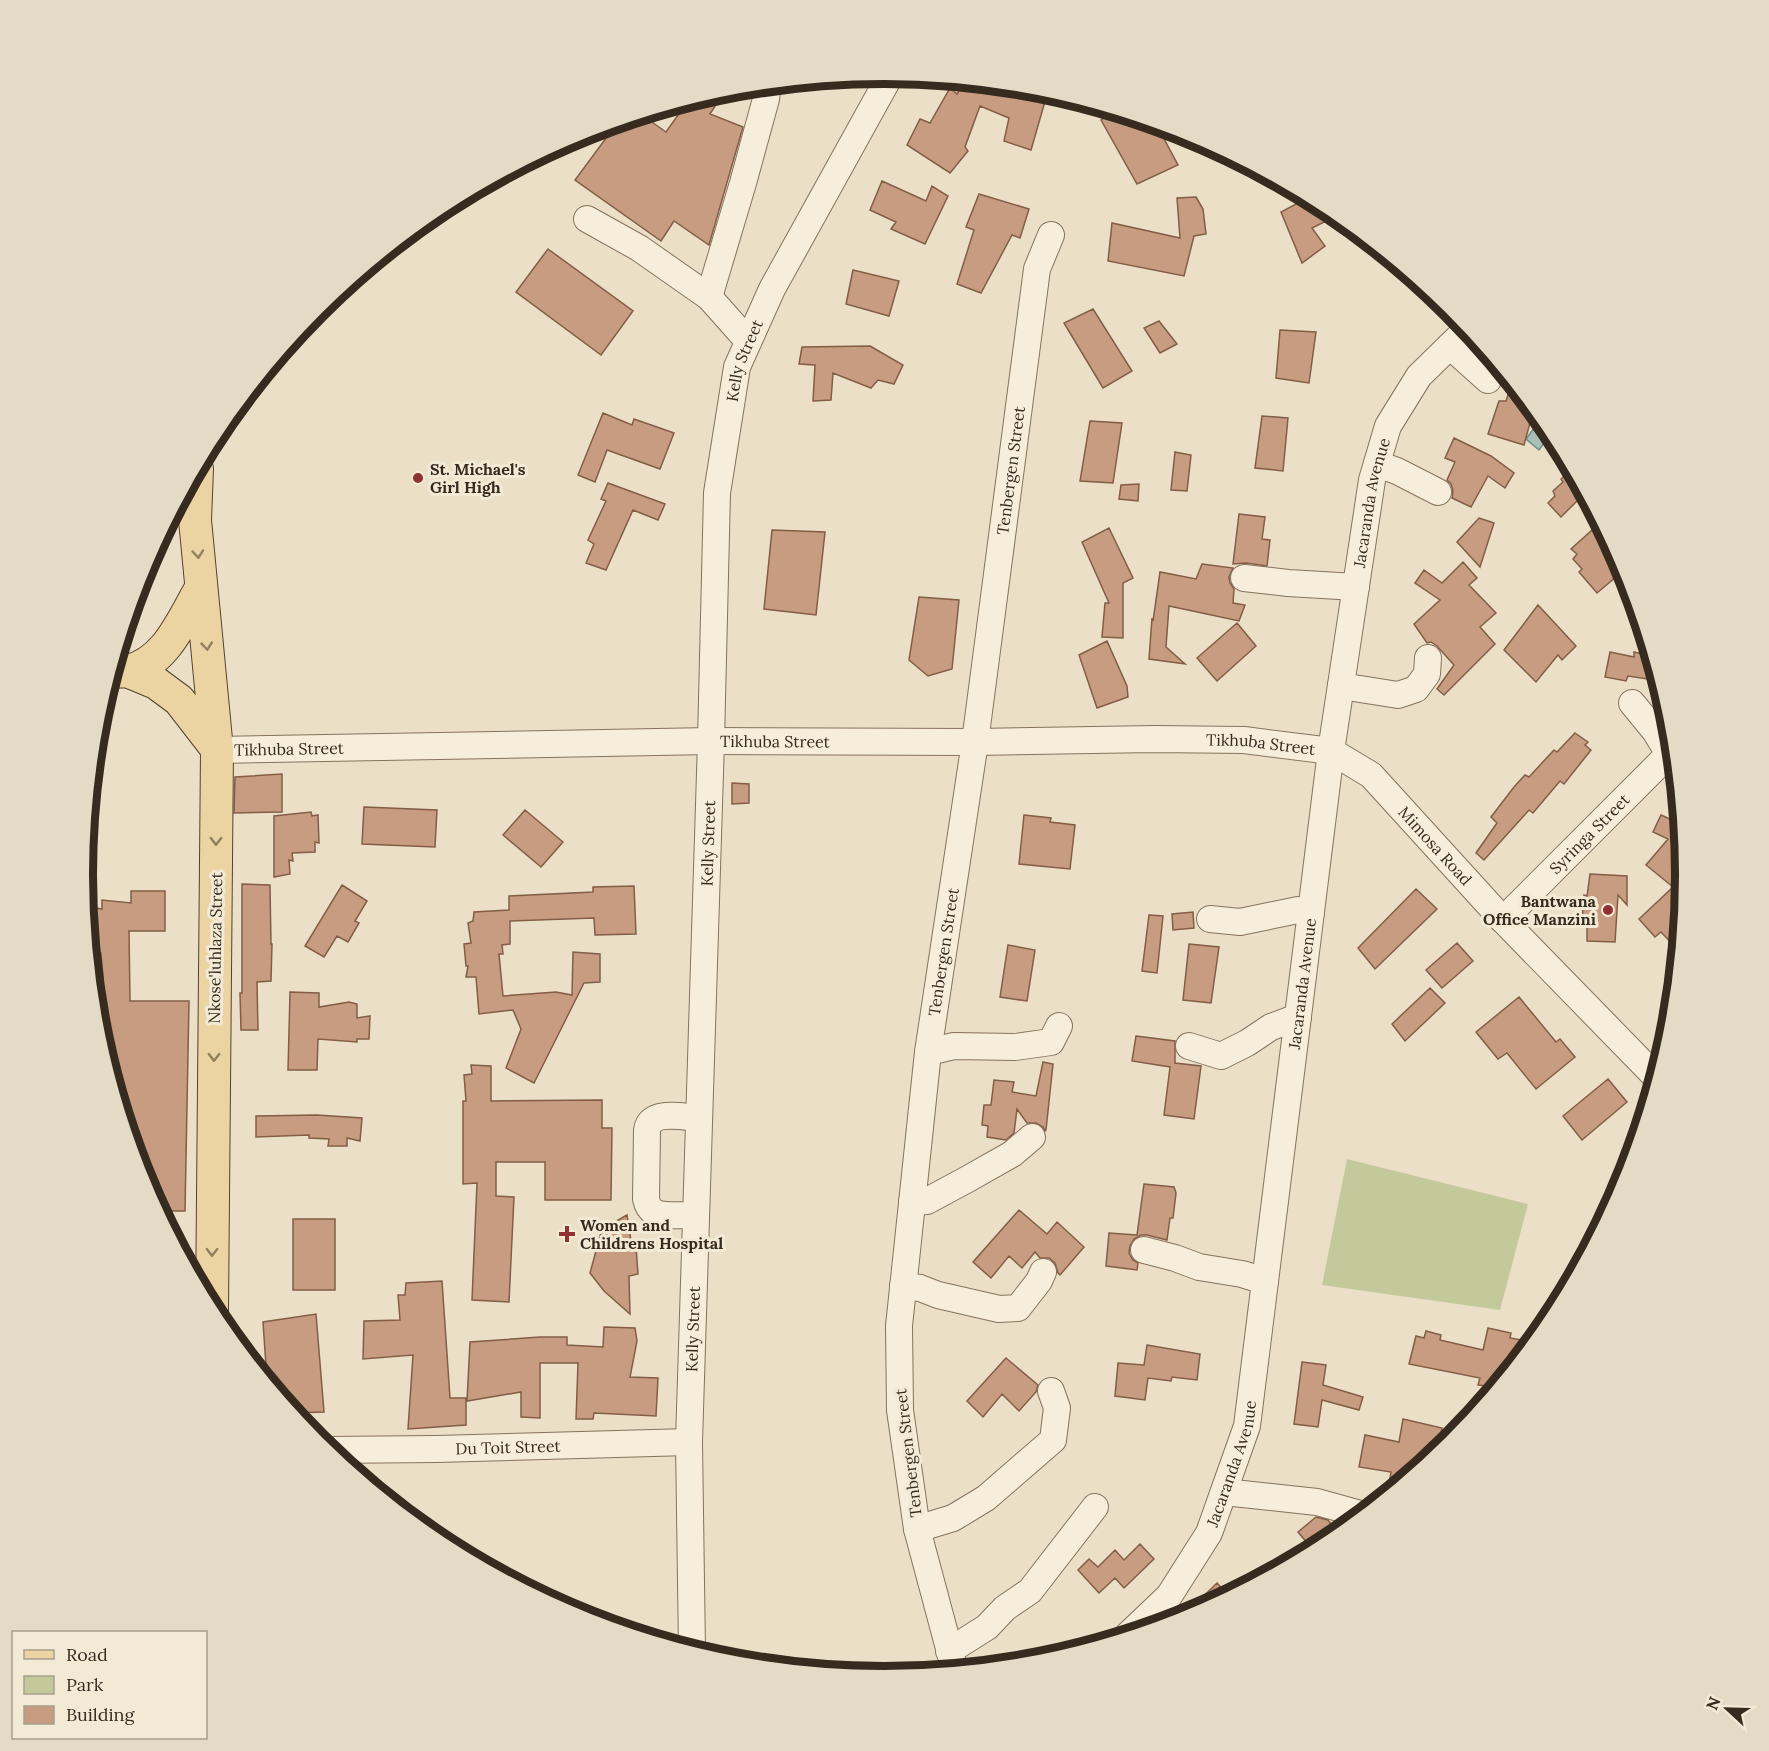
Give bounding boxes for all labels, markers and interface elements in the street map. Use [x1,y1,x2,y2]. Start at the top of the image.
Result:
street label: Kelly Street [722,316,767,403]
street label: Tenbergen Street [992,404,1029,536]
street label: Jacaranda Avenue [1349,435,1394,570]
place label: St. Michael's Girl High [430,459,526,497]
marker: St. Michael's Girl High [411,471,425,485]
one-way arrow [191,549,204,558]
one-way arrow [200,642,213,651]
street label: Tikhuba Street [1206,730,1317,759]
street label: Tikhuba Street [720,731,831,751]
street label: Tikhuba Street [234,738,345,760]
street label: Syringa Street [1545,789,1634,878]
street label: Kelly Street [696,799,719,887]
street label: Mimosa Road [1394,802,1477,890]
one-way arrow [210,836,222,845]
street label: Nkose'luhlaza Street [204,871,226,1024]
street label: Tenbergen Street [924,886,963,1017]
place label: Bantwana Office Manzini [1483,891,1597,929]
marker: Bantwana Office Manzini [1601,903,1615,917]
street label: Jacaranda Avenue [1284,917,1320,1051]
one-way arrow [208,1052,220,1061]
place label: Women and Childrens Hospital [580,1215,723,1253]
marker: Women and Childrens Hospital [558,1225,576,1243]
one-way arrow [206,1247,218,1256]
street label: Kelly Street [681,1285,704,1372]
street label: Tenbergen Street [890,1387,926,1518]
street label: Jacaranda Avenue [1202,1399,1260,1530]
street label: Du Toit Street [455,1436,562,1458]
legend [12,1631,207,1739]
text: Road [66,1643,108,1666]
text: Park [66,1673,104,1696]
north arrow [1697,1679,1757,1739]
text: N [1702,1694,1725,1713]
text: Building [66,1703,136,1726]

